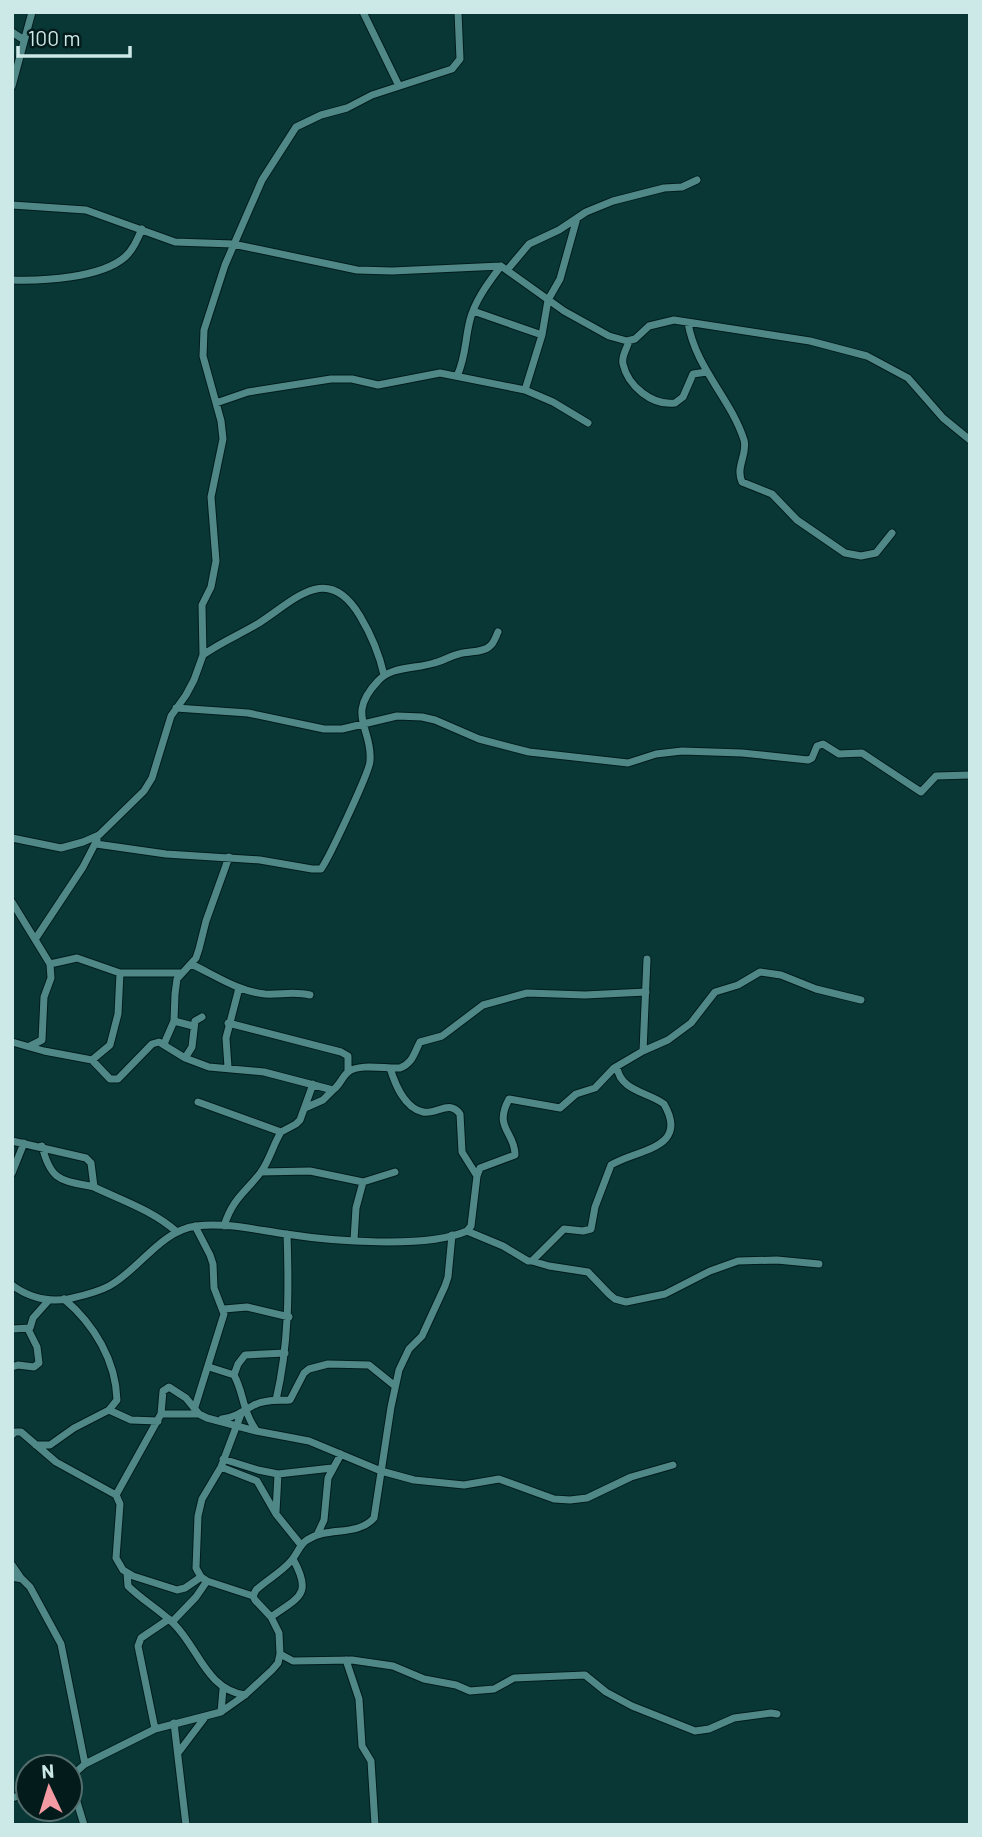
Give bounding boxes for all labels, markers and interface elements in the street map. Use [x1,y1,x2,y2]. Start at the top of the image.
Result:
scale bar [18,14,130,58]
text: 100 m [28,25,81,50]
north arrow [14,1753,84,1823]
text: N [41,1759,55,1782]

